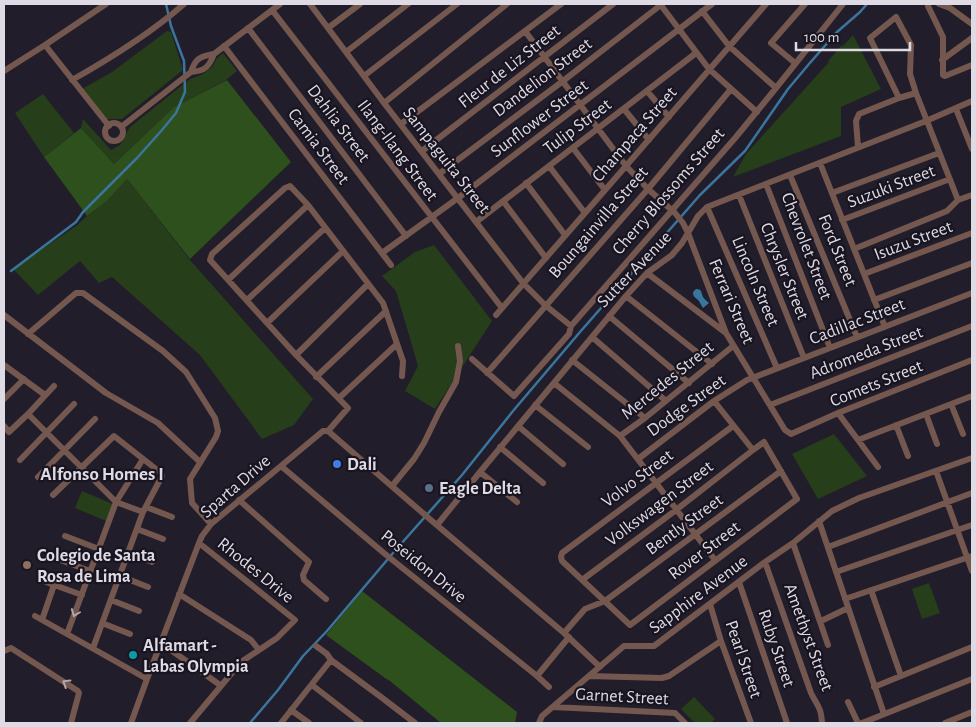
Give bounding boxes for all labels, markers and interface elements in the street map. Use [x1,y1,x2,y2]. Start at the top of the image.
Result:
scale bar [796,20,910,52]
street label: Fleur de Liz Street [455,22,564,112]
text: 100 m [804,30,839,45]
street label: Dandelion Street [490,35,596,121]
street label: Sunflower Street [488,76,592,161]
street label: Dahlia Street [303,82,373,166]
street label: Champaca Street [589,84,681,186]
street label: Tulip Street [540,95,615,158]
street label: Ilang-Ilang Street [354,97,441,205]
street label: Sampaguita Street [399,104,493,218]
street label: Camia Street [284,105,353,188]
street label: Cherry Blossoms Street [609,125,728,258]
street label: Suzuki Street [845,162,938,212]
street label: Boungainvilla Street [546,163,652,282]
street label: Chevrolet Street [777,190,835,303]
street label: Ford Street [814,212,860,289]
street label: Isuzu Street [872,218,955,264]
street label: Chrysler Street [756,220,812,323]
street label: Sutter Avenue [594,228,675,311]
street label: Lincoln Street [728,234,782,329]
street label: Ferrari Street [705,256,757,347]
street label: Cadillac Street [807,295,908,348]
street label: Adromeda Street [807,323,926,383]
street label: Mercedes Street [618,338,717,423]
street label: Comets Street [828,357,925,411]
street label: Dodge Street [644,371,729,440]
street label: Volvo Street [599,446,677,511]
street label: Sparta Drive [197,452,274,522]
place label: Dali [347,456,377,474]
marker: Dali [331,458,343,470]
street label: Volkswagen Street [603,458,717,550]
district label: Alfonso Homes I [40,465,164,484]
place label: Eagle Delta [439,480,521,498]
marker: Eagle Delta [423,482,435,494]
street label: Bently Street [643,491,727,559]
street label: Rover Street [665,518,744,583]
street label: Poseidon Drive [377,527,470,607]
street label: Rhodes Drive [214,535,297,607]
place label: Colegio de Santa Rosa de Lima [37,547,156,586]
street label: Sapphire Avenue [646,552,751,638]
marker: Colegio de Santa Rosa de Lima [21,559,33,571]
street label: Amethyst Street [780,581,836,694]
street label: Ruby Street [754,607,798,690]
one-way arrow [71,608,81,617]
street label: Pearl Street [721,618,765,701]
place label: Alfamart - Labas Olympia [143,637,249,676]
marker: Alfamart - Labas Olympia [127,649,139,661]
one-way arrow [62,679,71,689]
street label: Garnet Street [575,686,669,708]

